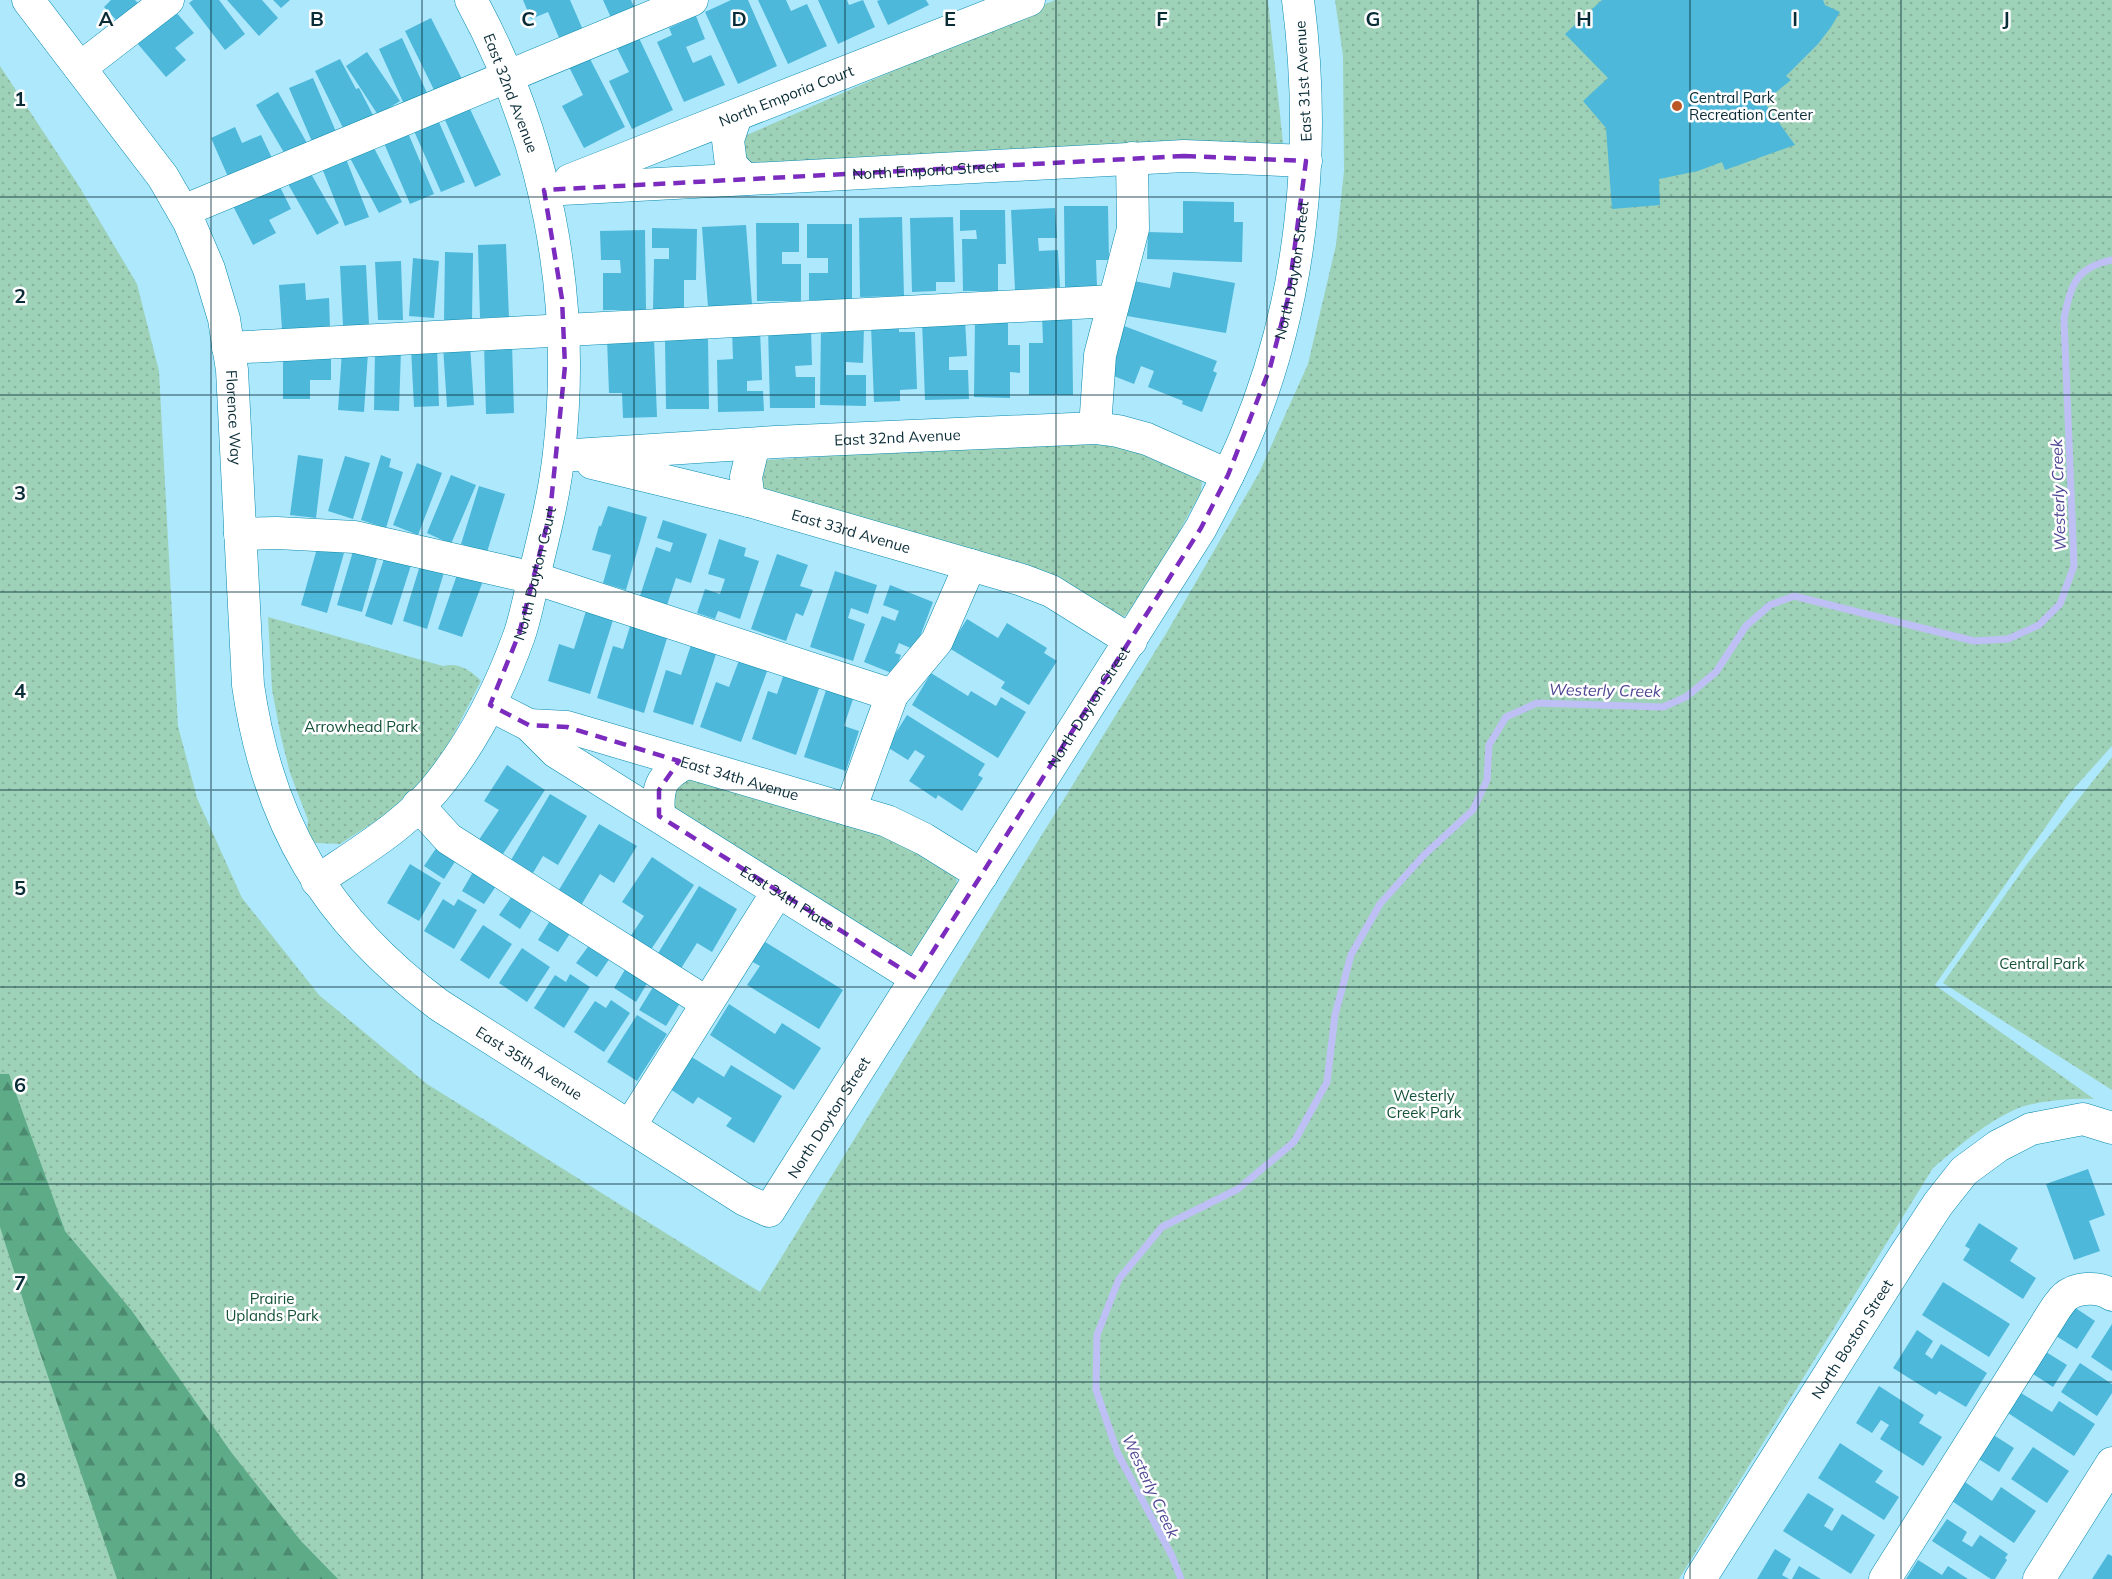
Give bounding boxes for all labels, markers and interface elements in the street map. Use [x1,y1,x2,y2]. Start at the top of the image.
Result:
text: A [99,6,114,31]
text: B [310,6,324,31]
text: C [521,6,535,31]
text: D [731,6,747,31]
text: E [944,6,956,31]
text: F [1156,6,1168,31]
text: G [1366,6,1380,31]
text: H [1576,6,1592,31]
text: I [1792,6,1798,31]
text: J [2002,6,2010,31]
street label: East 31st Avenue [1290,20,1316,142]
street label: East 32nd Avenue [480,31,542,155]
street label: North Emporia Court [716,60,856,130]
text: 1 [14,86,26,111]
place label: Central Park Recreation Center [1689,88,1813,124]
marker: Central Park Recreation Center [1670,99,1684,113]
street label: North Emporia Street [852,156,999,183]
street label: North Dayton Street [1269,200,1312,341]
text: 2 [14,283,26,308]
street label: Florence Way [223,370,246,465]
street label: East 32nd Avenue [834,424,961,449]
water label: Westerly Creek [2046,438,2070,551]
text: 3 [14,480,26,505]
street label: East 33rd Avenue [790,504,913,557]
street label: North Dayton Court [509,505,559,643]
street label: North Dayton Street [1043,642,1134,771]
text: 4 [14,678,26,703]
water label: Westerly Creek [1549,679,1662,701]
park label: Arrowhead Park [304,717,418,736]
street label: East 34th Avenue [678,751,801,804]
street label: East 34th Place [737,861,839,934]
text: 5 [14,875,26,900]
park label: Central Park [1999,954,2085,973]
street label: East 35th Avenue [473,1022,586,1104]
street label: North Dayton Street [783,1053,874,1181]
text: 6 [14,1072,26,1097]
park label: Westerly Creek Park [1386,1086,1462,1122]
text: 7 [14,1270,26,1295]
street label: North Boston Street [1807,1276,1896,1402]
park label: Prairie Uplands Park [225,1289,319,1325]
water label: Westerly Creek [1118,1431,1184,1542]
text: 8 [14,1467,26,1492]

